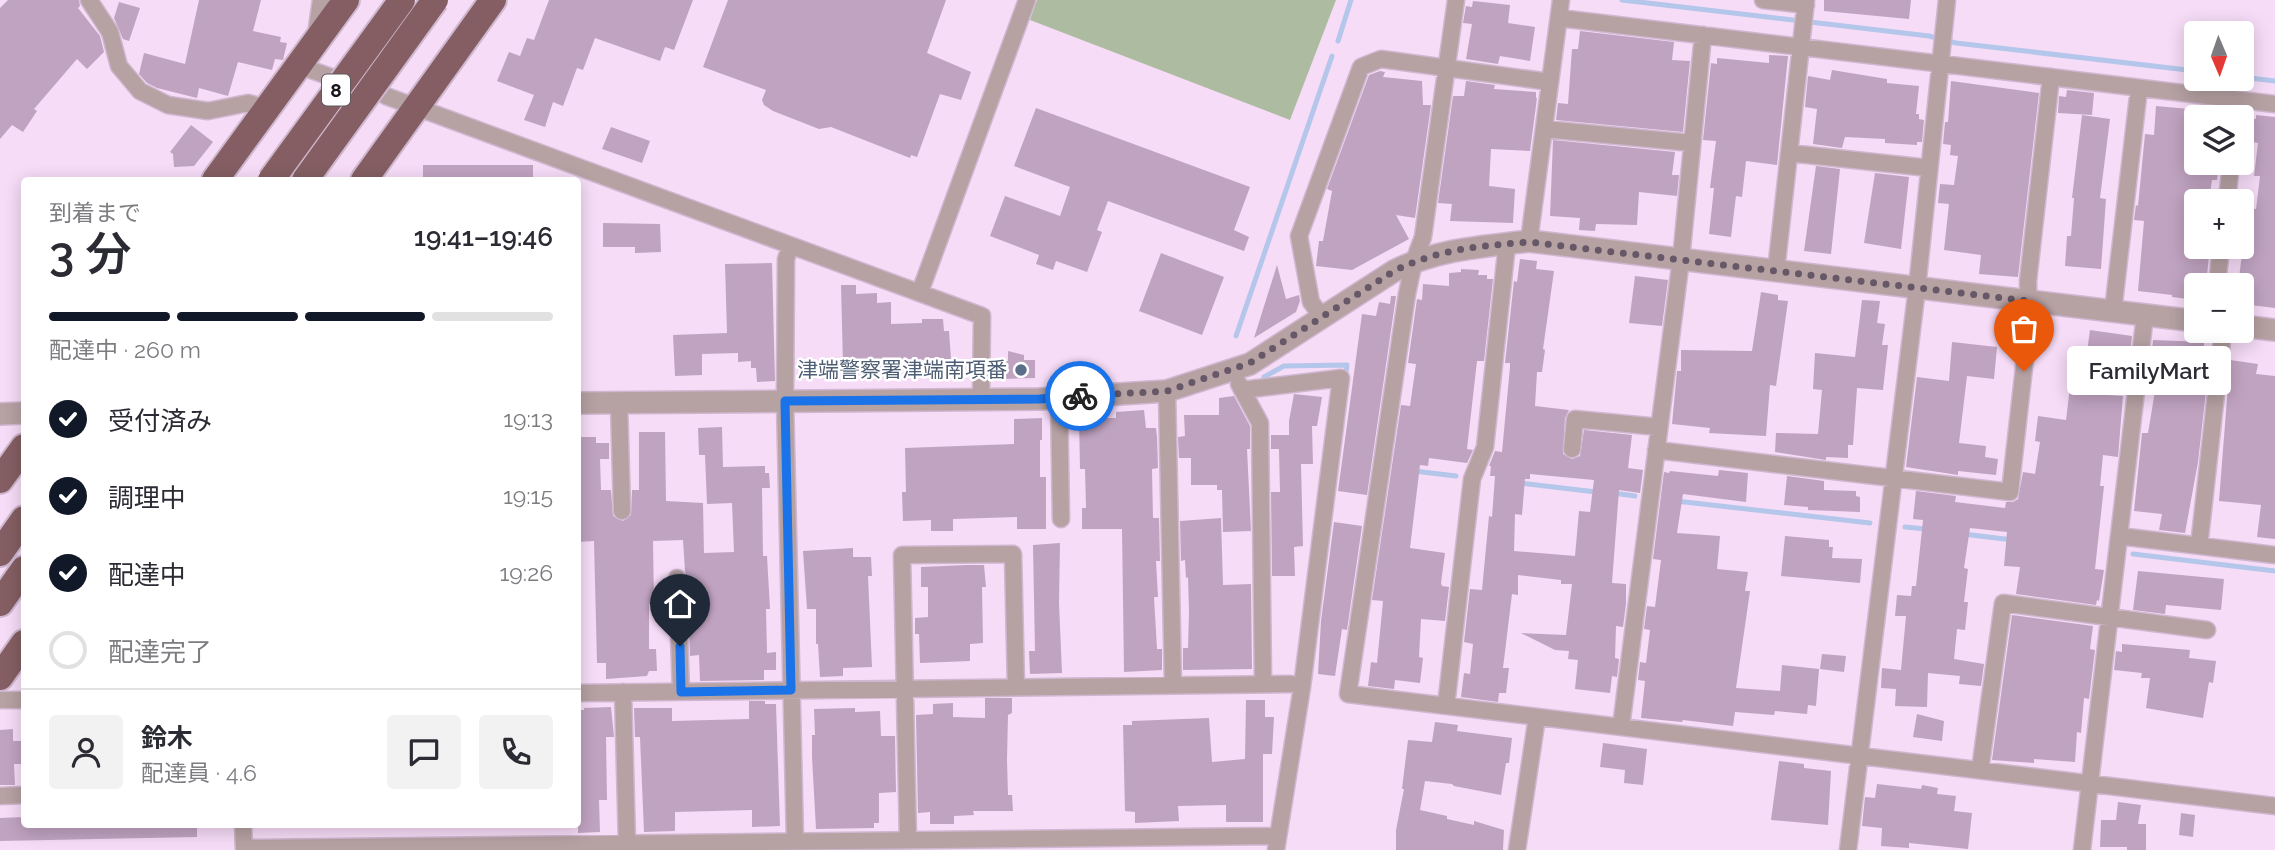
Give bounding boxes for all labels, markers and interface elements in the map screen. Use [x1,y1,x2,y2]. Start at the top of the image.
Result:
north arrow [2184,21,2254,91]
map controls [2184,21,2254,343]
road number: 8 [322,74,350,106]
button: layers [2184,105,2254,175]
button: + [2184,189,2254,259]
text: 到着まで [49,199,141,226]
text: 19:41–19:46 [414,222,553,252]
text: 3 分 [49,227,132,281]
button: − [2184,273,2254,343]
pin [1994,299,2054,371]
icon: bag [2005,310,2043,348]
text: 配達中 · 260 m [49,336,201,363]
callout: FamilyMart [2066,346,2230,396]
place label: 津端警察署津端南項番 [797,357,1007,382]
text: FamilyMart [2089,357,2209,384]
courier [1045,361,1115,431]
marker: 津端警察署津端南項番 [1013,362,1029,378]
icon: bike [1061,377,1099,415]
icon: check [49,400,87,438]
text: 19:13 [503,405,553,432]
text: 受付済み [108,406,212,436]
icon: check [49,477,87,515]
text: 19:15 [503,482,553,509]
text: 調理中 [108,483,186,513]
icon: check [49,554,87,592]
text: 19:26 [500,559,553,586]
text: 配達中 [108,560,186,590]
pin [650,574,710,646]
icon: home [661,585,699,623]
text: 配達完了 [108,637,212,667]
button: person [49,715,123,789]
button: chat [387,715,461,789]
button: phone [479,715,553,789]
text: 鈴木 [141,723,193,753]
text: 配達員 · 4.6 [141,759,257,786]

